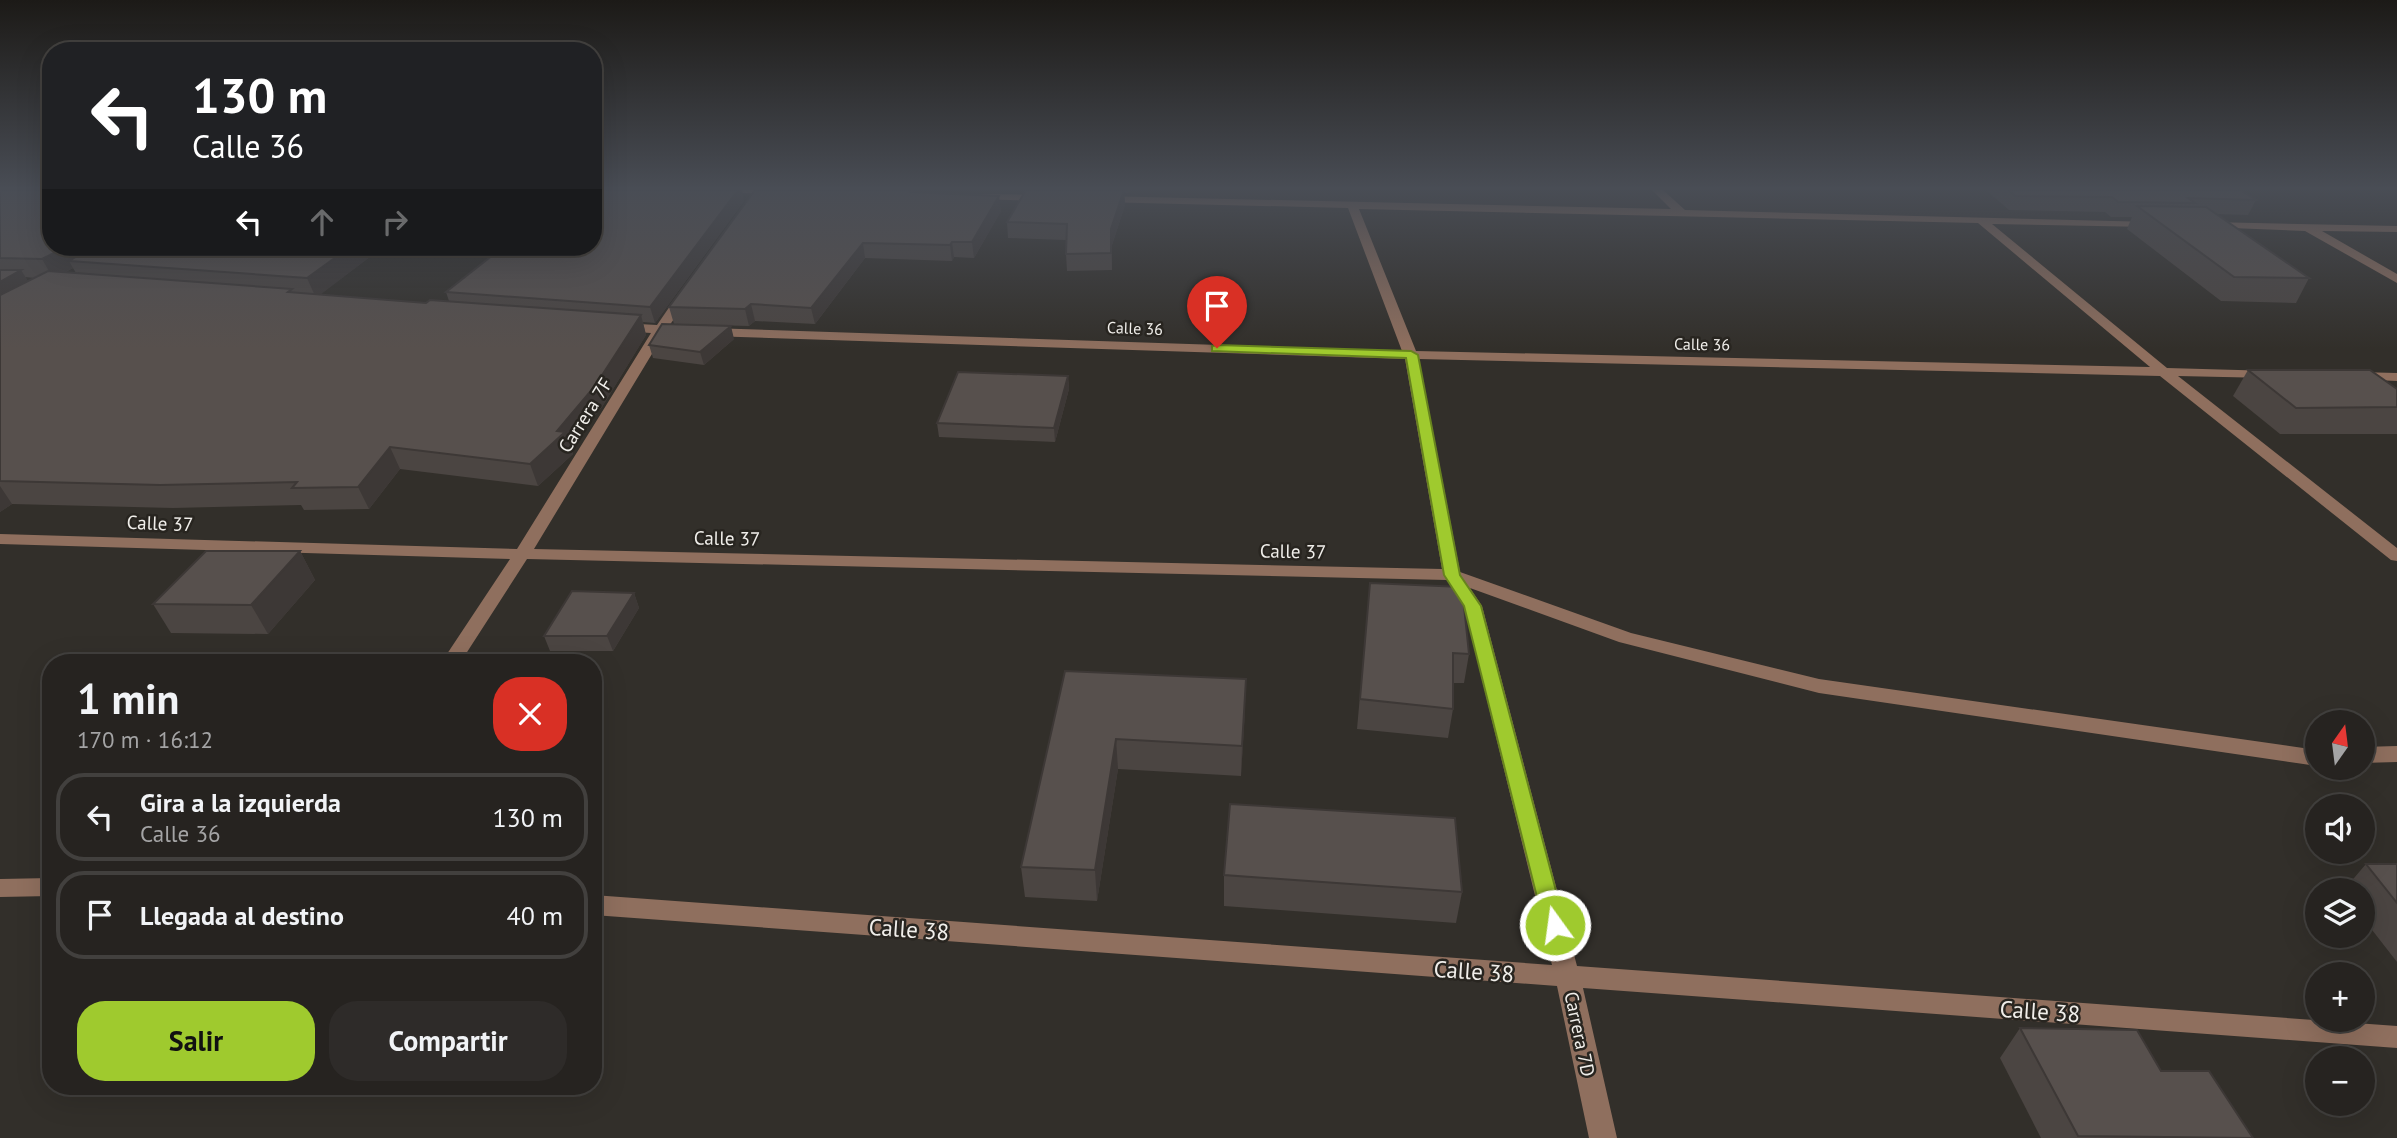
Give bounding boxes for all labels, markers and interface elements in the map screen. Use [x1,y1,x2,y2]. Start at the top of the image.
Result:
text: 130 m [192,63,327,127]
icon: left [77,70,168,161]
text: Calle 36 [192,125,304,167]
icon: left [230,203,268,241]
icon: ahead [303,203,341,241]
icon: right [376,203,414,241]
pin [1187,276,1247,348]
icon: arrive [1198,287,1236,325]
street label: Calle 36 [1107,317,1163,339]
street label: Calle 36 [1674,334,1730,354]
street label: Carrera 7F [553,373,617,457]
street label: Calle 37 [126,510,194,536]
street label: Calle 37 [694,525,760,551]
street label: Calle 37 [1260,538,1326,564]
text: 1 min [77,671,179,726]
button: close [493,677,567,751]
north arrow [2305,710,2375,780]
map controls [2305,710,2375,1116]
text: 170 m · 16:12 [77,725,213,754]
text: Gira a la izquierda [140,786,341,819]
button: sound [2305,794,2375,864]
icon: left [81,798,119,836]
text: 130 m [492,801,563,834]
text: Calle 36 [140,819,220,848]
button: layers [2305,878,2375,948]
position arrow [1518,888,1592,962]
icon: arrive [81,896,119,934]
text: Llegada al destino [140,899,344,932]
text: 40 m [507,899,563,932]
street label: Calle 38 [868,912,950,946]
street label: Calle 38 [1433,954,1515,988]
button: + [2305,962,2375,1032]
street label: Carrera 7D [1559,989,1601,1079]
street label: Calle 38 [1999,994,2081,1028]
button: Salir [77,1001,315,1081]
button: Compartir [329,1001,567,1081]
button: − [2305,1046,2375,1116]

